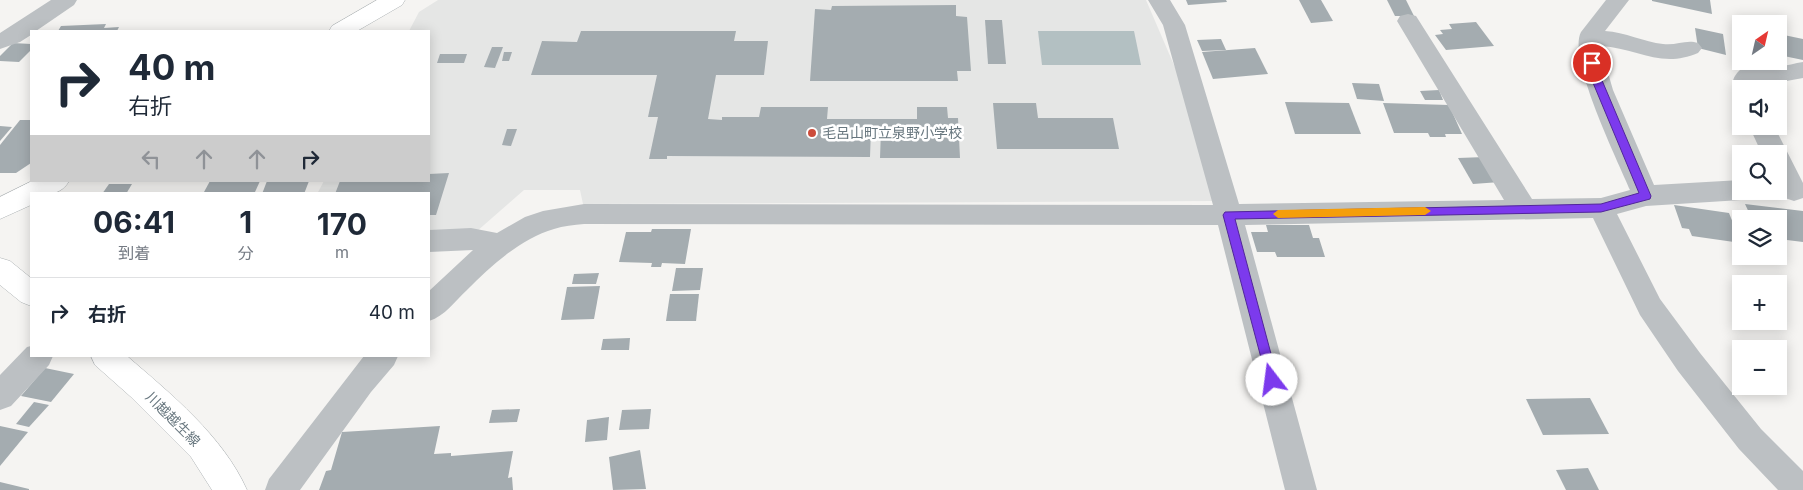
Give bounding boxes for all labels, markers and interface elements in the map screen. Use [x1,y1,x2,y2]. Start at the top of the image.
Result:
north arrow [1732,15,1788,70]
map controls [1732,15,1787,395]
pin [1571,42,1613,84]
text: 40 m [128,46,216,88]
icon: arrive [1578,49,1606,77]
icon: right [45,50,110,115]
button: sound [1732,80,1787,135]
text: 右折 [128,93,172,119]
place label: 毛呂山町立泉野小学校 [822,124,962,141]
marker: 毛呂山町立泉野小学校 [806,127,818,139]
icon: left [137,145,165,173]
icon: ahead [190,145,218,173]
icon: ahead [243,145,271,173]
icon: right [296,145,324,173]
button: search [1732,145,1787,200]
text: 06:41 [93,204,175,240]
text: 1 [239,204,252,240]
text: 170 [317,206,367,242]
button: layers [1732,210,1787,265]
text: m [335,242,349,262]
text: 到着 [118,243,150,263]
text: 分 [238,243,254,263]
button: + [1732,275,1787,330]
icon: right [45,299,73,327]
text: 40 m [369,301,415,324]
text: 右折 [88,303,126,326]
button: − [1732,340,1787,395]
position arrow [1245,353,1297,405]
street label: 川越越生線 [143,388,204,449]

